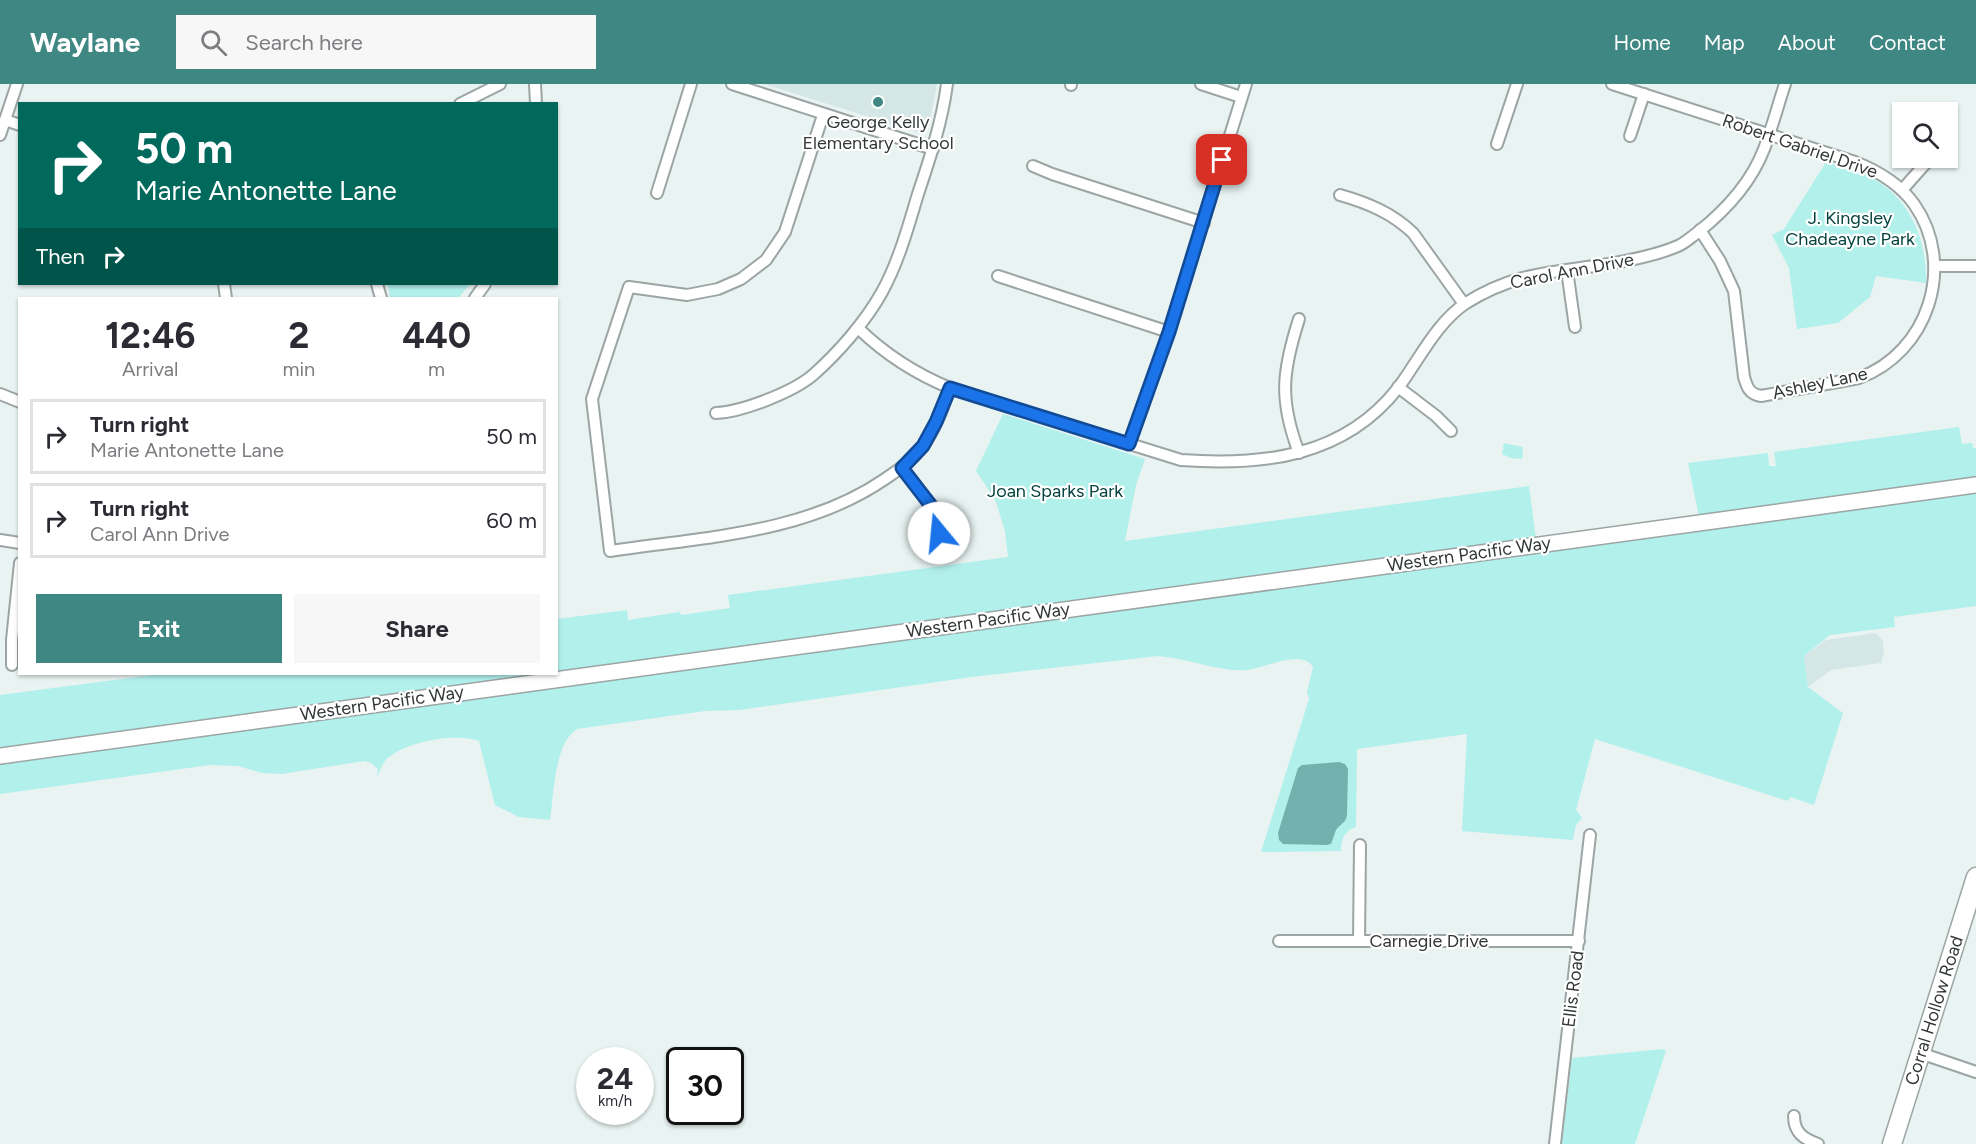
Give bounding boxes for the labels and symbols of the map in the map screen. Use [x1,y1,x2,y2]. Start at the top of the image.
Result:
marker: George Kelly Elementary School [871,95,885,109]
street label: Robert Gabriel Drive [1719,109,1881,183]
place label: George Kelly Elementary School [802,111,954,154]
pin [1196,134,1247,185]
park label: J. Kingsley Chadeayne Park [1785,207,1915,250]
street label: Carol Ann Drive [1508,248,1636,294]
street label: Ashley Lane [1771,362,1870,404]
park label: Joan Sparks Park [987,480,1123,502]
position arrow [907,501,971,565]
street label: Western Pacific Way [1386,532,1553,576]
street label: Western Pacific Way [905,598,1072,642]
street label: Western Pacific Way [299,681,466,725]
street label: Carnegie Drive [1370,930,1489,952]
street label: Corral Hollow Road [1900,933,1968,1088]
street label: Ellis Road [1557,949,1589,1029]
speed limit sign: 30 [666,1047,744,1125]

